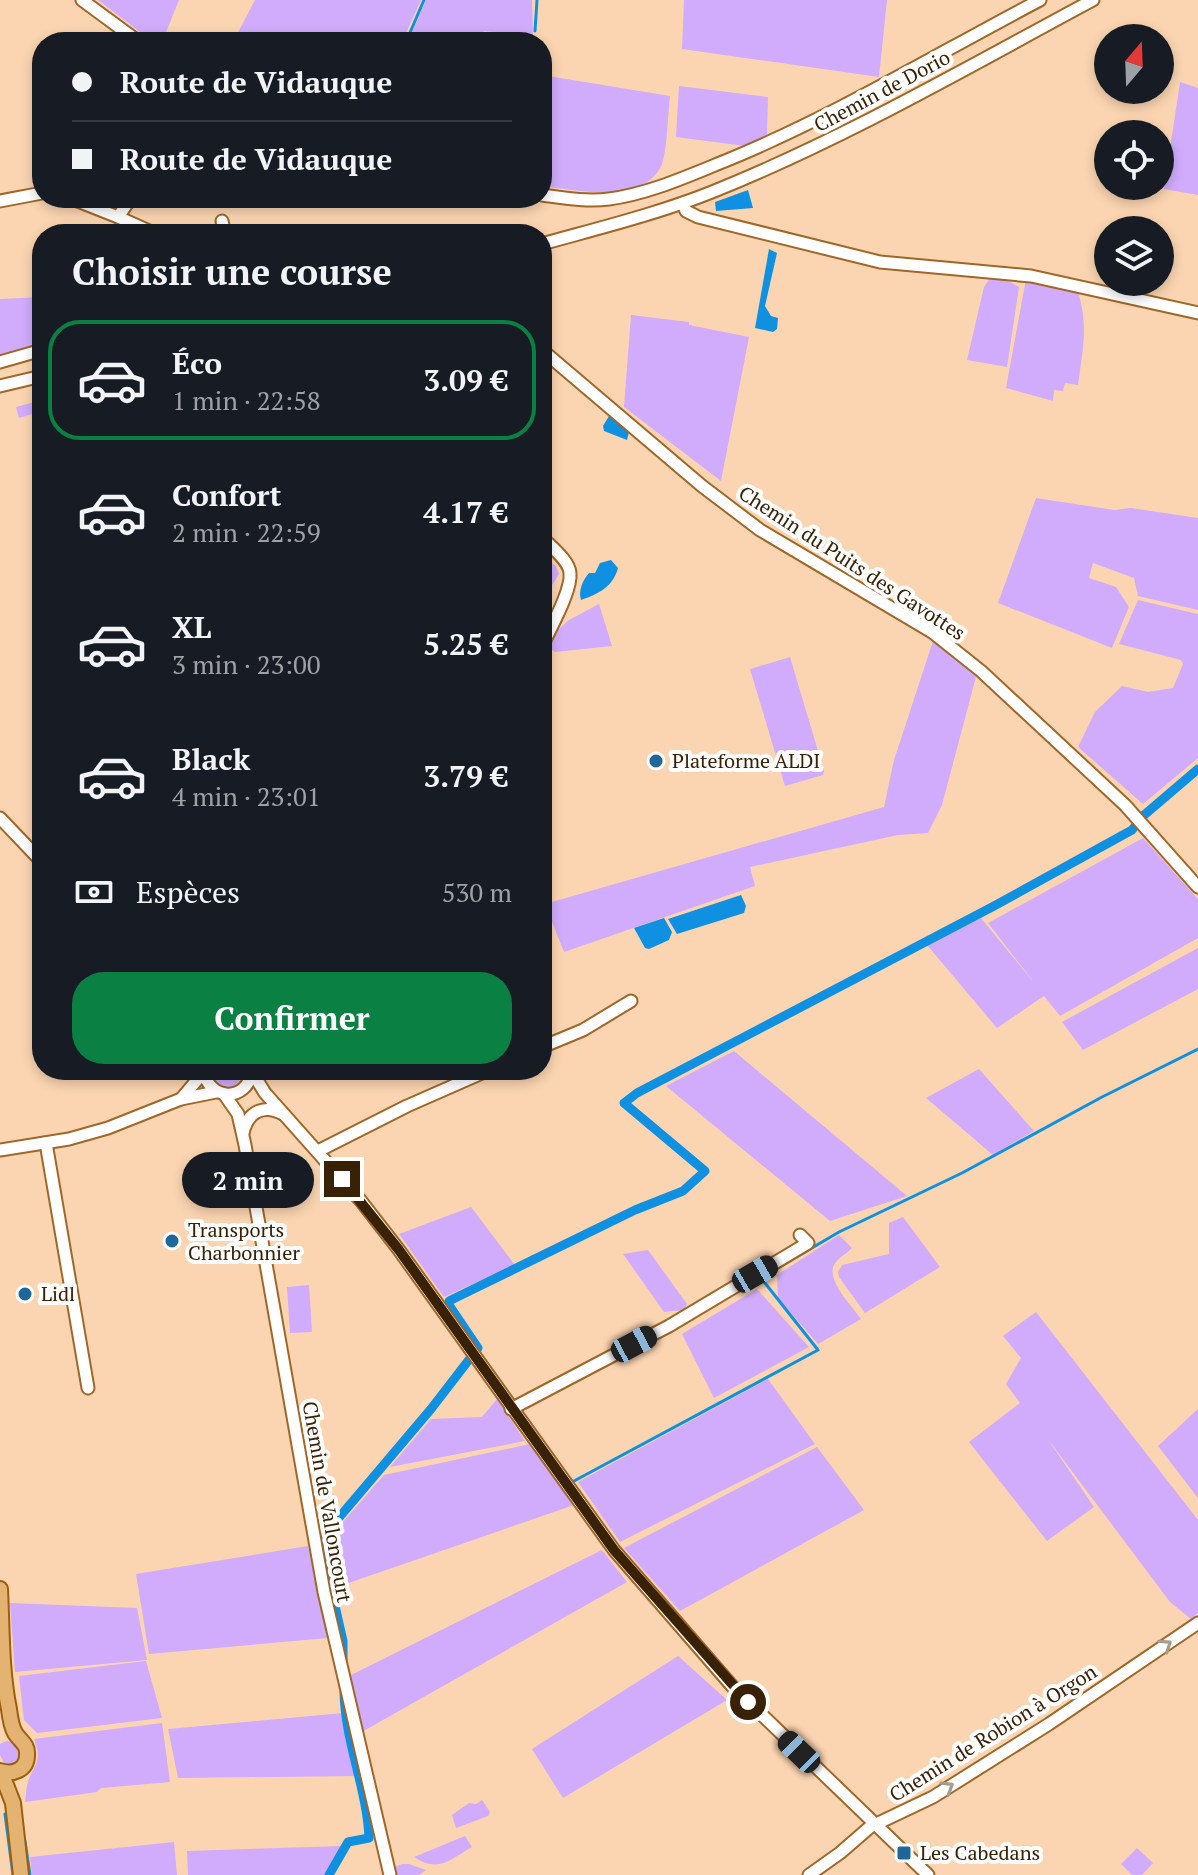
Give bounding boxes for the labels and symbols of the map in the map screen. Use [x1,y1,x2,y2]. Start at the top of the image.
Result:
north arrow [1094,24,1174,104]
street label: Chemin de Dorio [809,43,955,138]
street label: Chemin du Puits des Gavottes [734,479,971,646]
place label: Plateforme ALDI [672,747,820,774]
marker: Plateforme ALDI [647,752,665,770]
callout: 2 min [182,1151,314,1207]
route end [324,1161,360,1197]
place label: Transports Charbonnier [188,1216,300,1266]
marker: Transports Charbonnier [163,1232,181,1250]
car [728,1252,782,1296]
place label: Lidl [41,1280,75,1307]
marker: Lidl [16,1285,34,1303]
car [607,1322,661,1366]
street label: Chemin de Valloncourt [296,1399,359,1605]
one-way arrow [1157,1640,1171,1655]
street label: Chemin de Robion à Orgon [884,1658,1102,1808]
route start [730,1684,766,1720]
car [773,1727,825,1777]
one-way arrow [939,1782,954,1797]
place label: Les Cabedans [920,1839,1040,1866]
marker: Les Cabedans [895,1844,913,1862]

